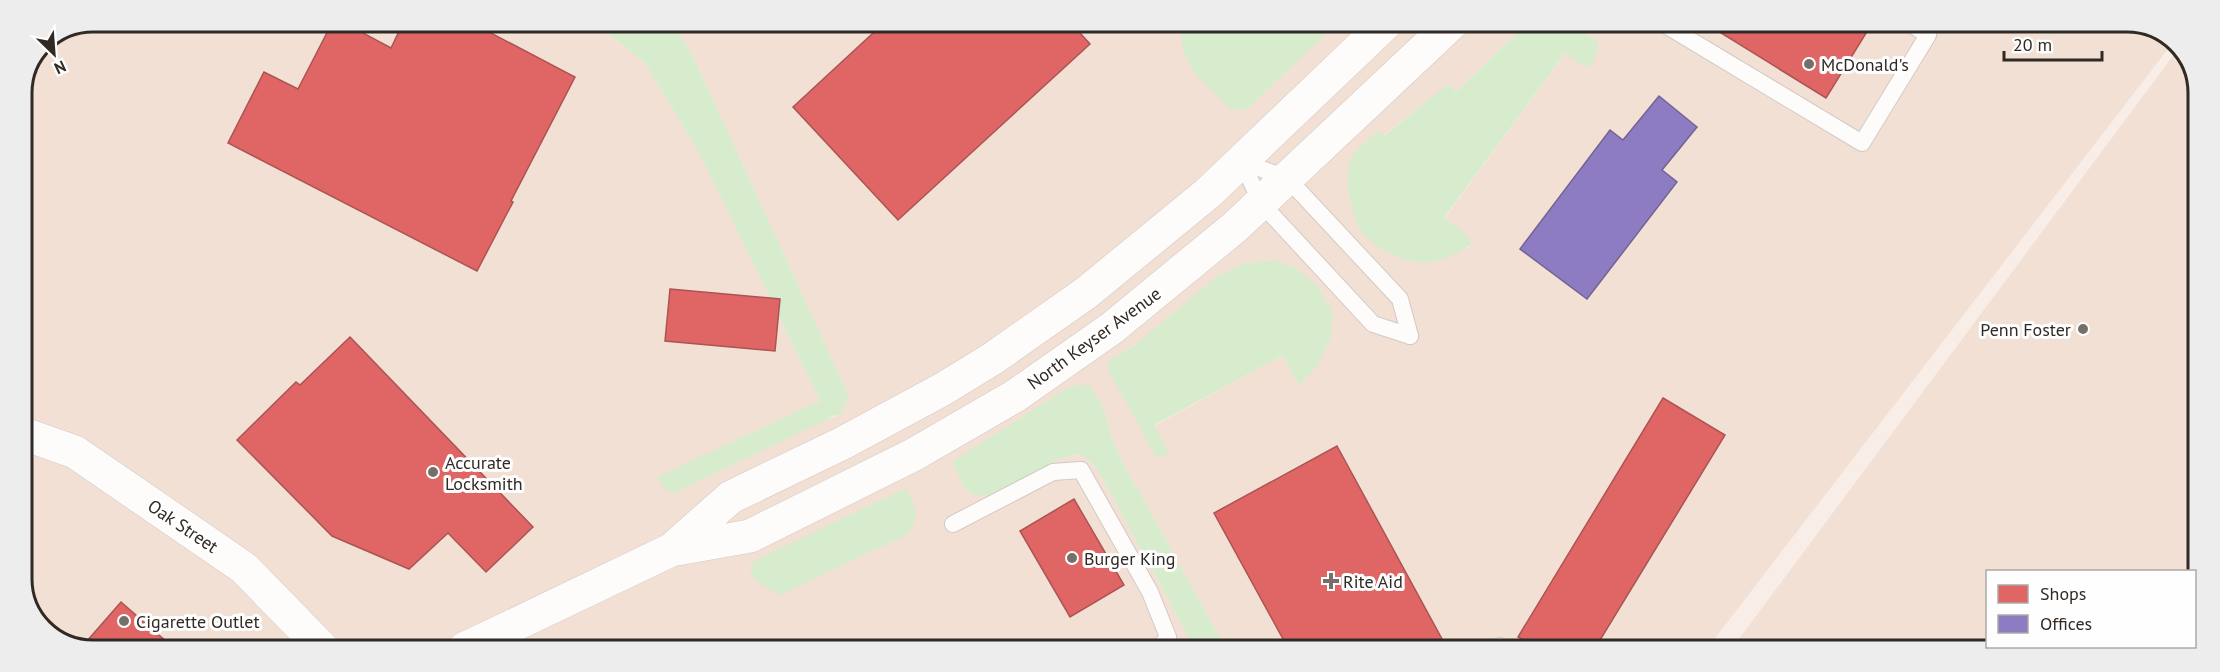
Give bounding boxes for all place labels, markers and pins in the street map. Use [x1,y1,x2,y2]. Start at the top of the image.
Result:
place label: McDonald's [1821,53,1909,76]
marker: McDonald's [1802,57,1816,71]
place label: Penn Foster [1980,318,2071,341]
marker: Penn Foster [2076,322,2090,336]
place label: Accurate Locksmith [445,451,523,495]
marker: Accurate Locksmith [426,465,440,479]
place label: Burger King [1084,547,1175,570]
marker: Burger King [1065,551,1079,565]
place label: Rite Aid [1343,570,1403,593]
marker: Rite Aid [1324,574,1338,588]
place label: Cigarette Outlet [136,610,260,633]
marker: Cigarette Outlet [117,614,131,628]

